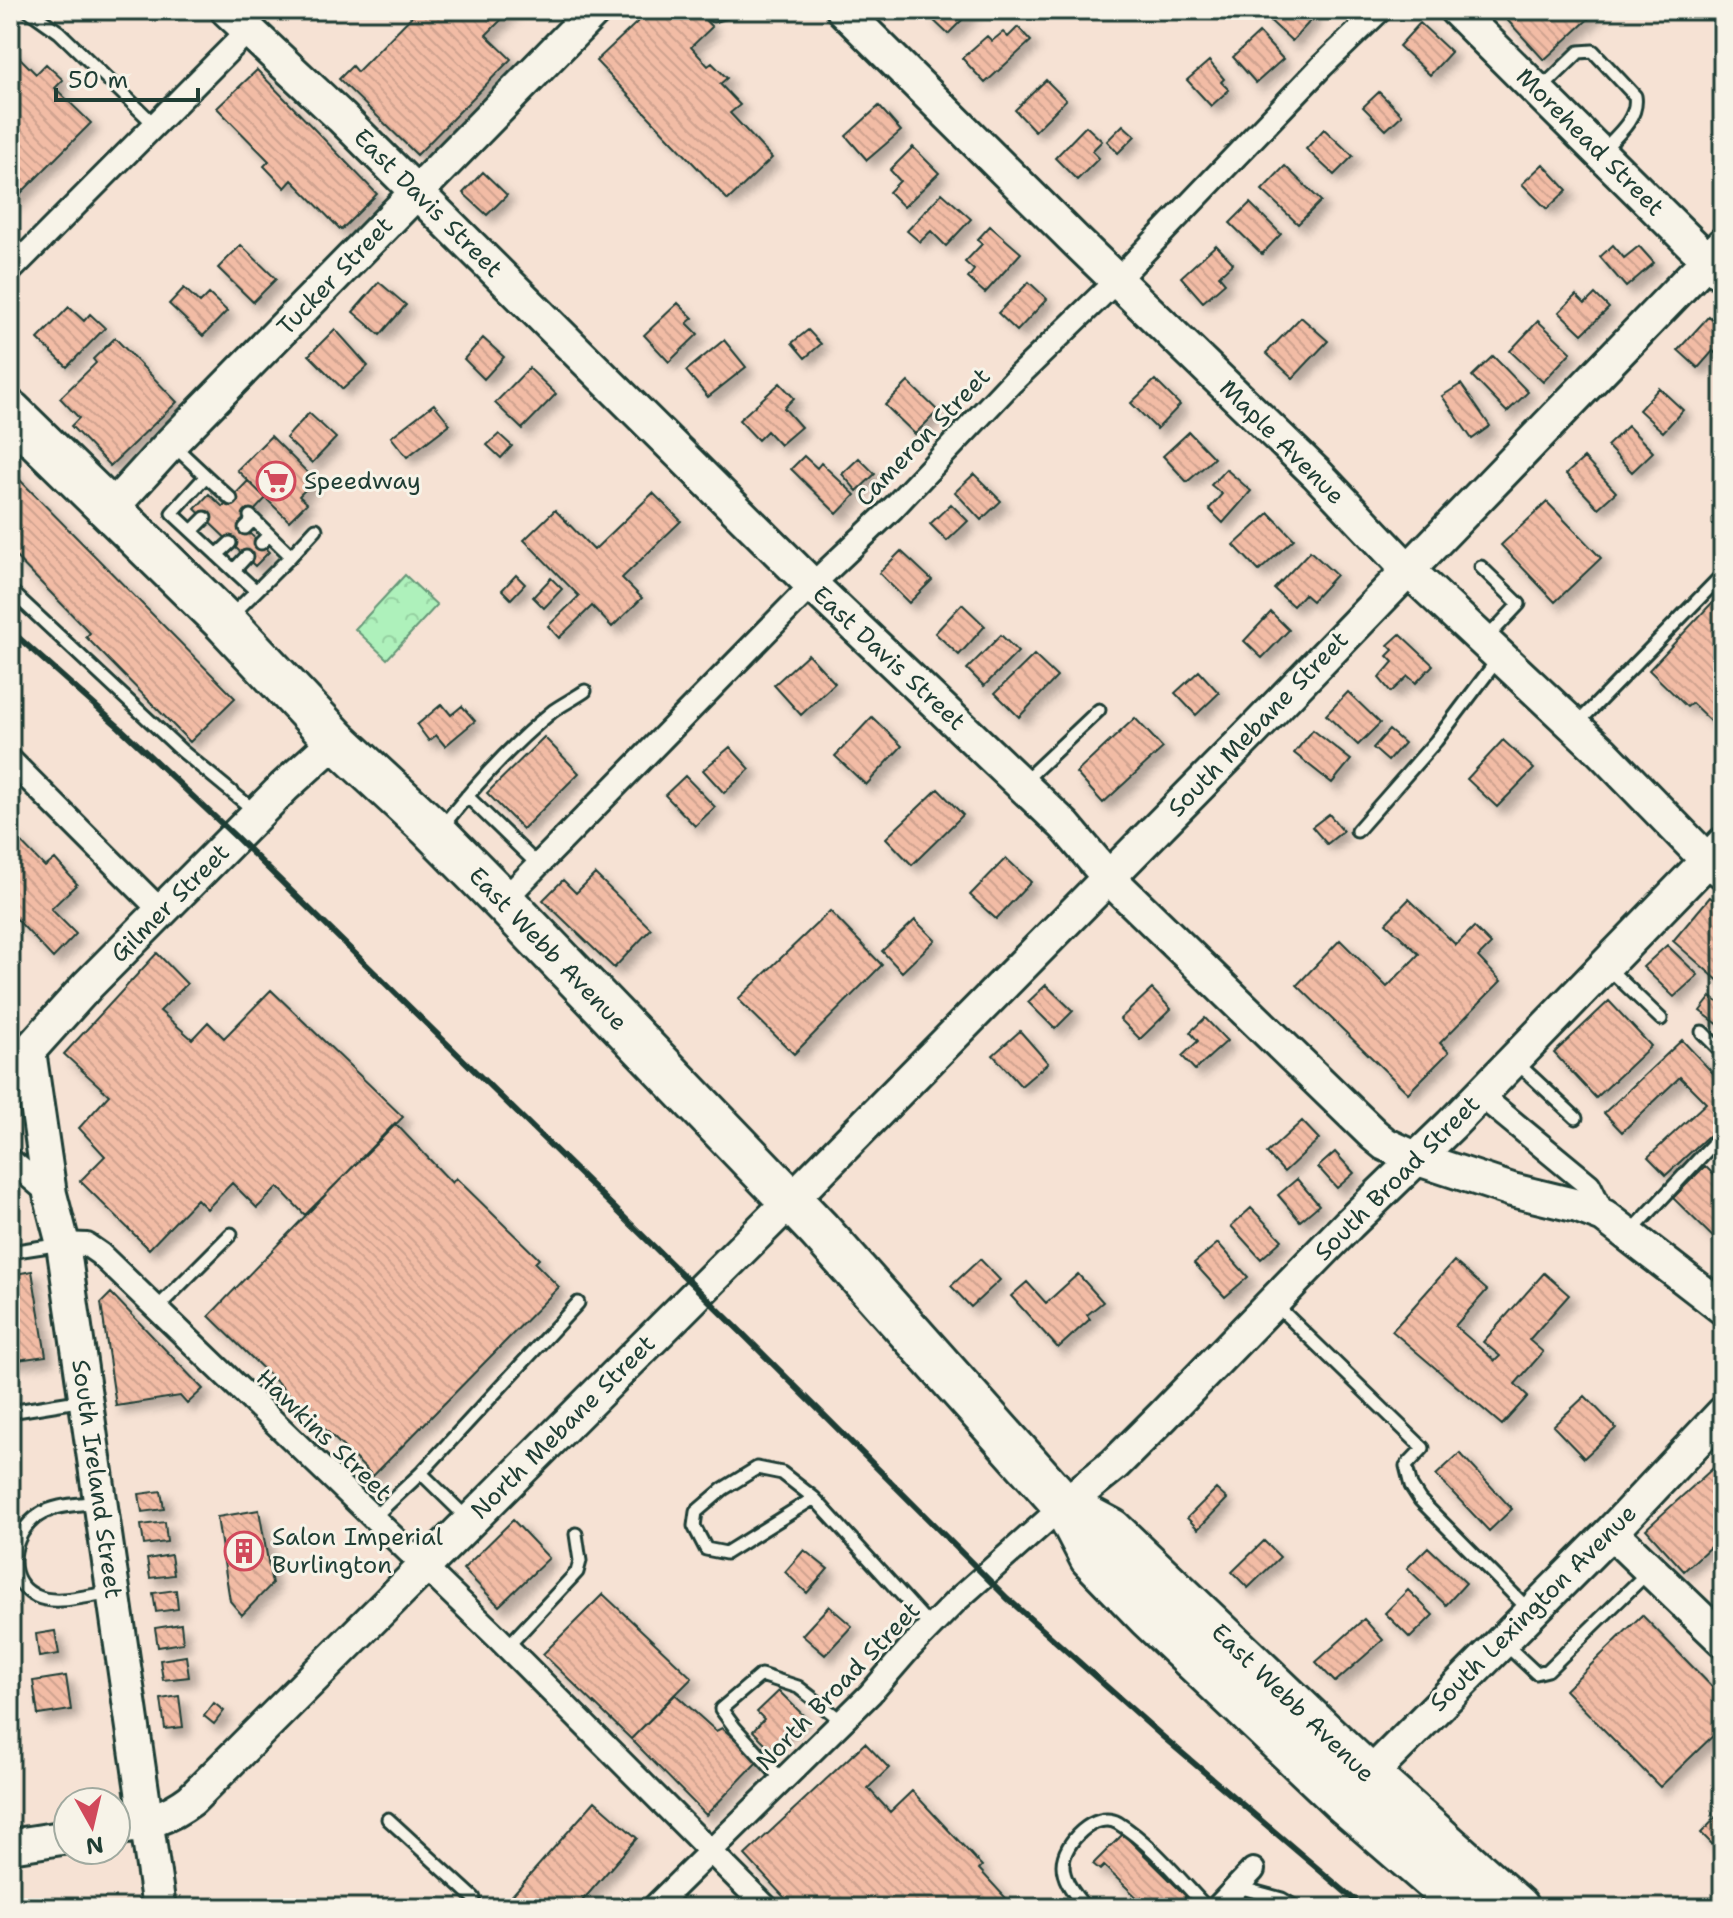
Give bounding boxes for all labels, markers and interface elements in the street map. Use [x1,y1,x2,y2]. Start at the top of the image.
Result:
scale bar [56,52,198,102]
street label: Morehead Street [1509,61,1671,223]
text: 50 m [68,64,128,96]
street label: East Davis Street [346,121,510,285]
street label: Tucker Street [270,210,400,342]
street label: Cameron Street [849,361,997,513]
street label: Maple Avenue [1212,372,1352,512]
supermarket icon: Speedway [255,460,297,502]
place label: Speedway [304,465,421,497]
street label: East Davis Street [805,579,973,737]
street label: South Mebane Street [1161,624,1355,824]
street label: Gilmer Street [104,837,236,969]
street label: East Webb Avenue [461,860,635,1038]
street label: South Broad Street [1307,1088,1487,1268]
street label: North Mebane Street [464,1328,662,1526]
street label: South Ireland Street [64,1357,130,1601]
street label: Hawkins Street [249,1362,399,1508]
street label: South Lexington Avenue [1422,1497,1644,1719]
place label: Salon Imperial Burlington [272,1521,444,1581]
building icon: Salon Imperial Burlington [223,1530,265,1572]
street label: North Broad Street [749,1595,927,1777]
street label: East Webb Avenue [1204,1616,1382,1790]
north arrow [52,1786,132,1866]
text: N [84,1830,105,1861]

